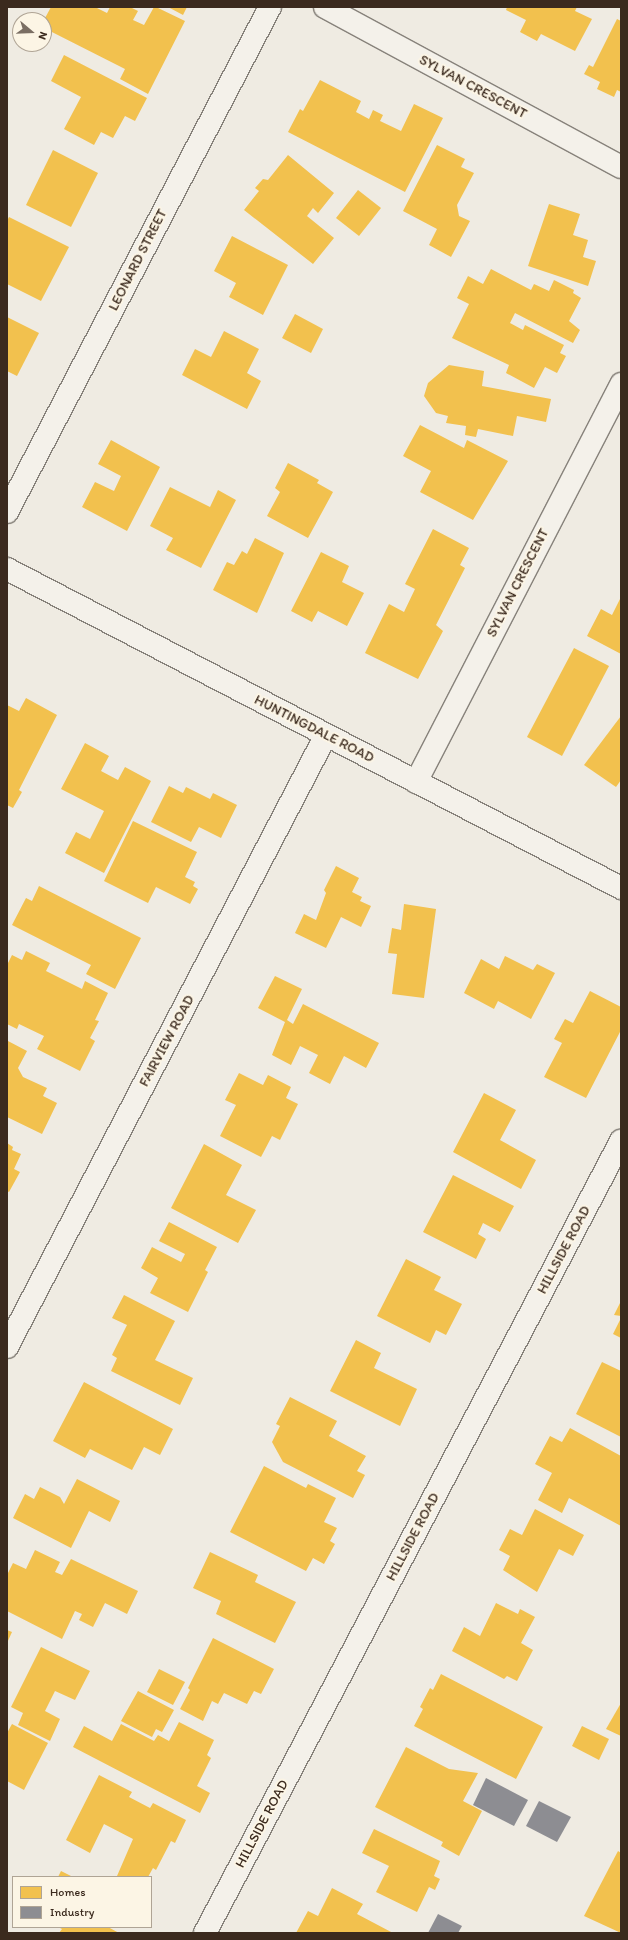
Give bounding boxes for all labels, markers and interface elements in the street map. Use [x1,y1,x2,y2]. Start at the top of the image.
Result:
north arrow [12,12,52,52]
text: N [36,30,50,41]
street label: SYLVAN CRESCENT [416,51,530,123]
street label: LEONARD STREET [105,206,171,314]
street label: SYLVAN CRESCENT [483,526,553,640]
street label: HUNTINGDALE ROAD [252,692,376,766]
street label: FAIRVIEW ROAD [136,993,198,1089]
street label: HILLSIDE ROAD [534,1203,594,1297]
street label: HILLSIDE ROAD [383,1490,443,1584]
street label: HILLSIDE ROAD [232,1777,292,1871]
legend [12,1876,152,1928]
text: Homes [50,1885,86,1899]
text: Industry [50,1905,94,1919]

